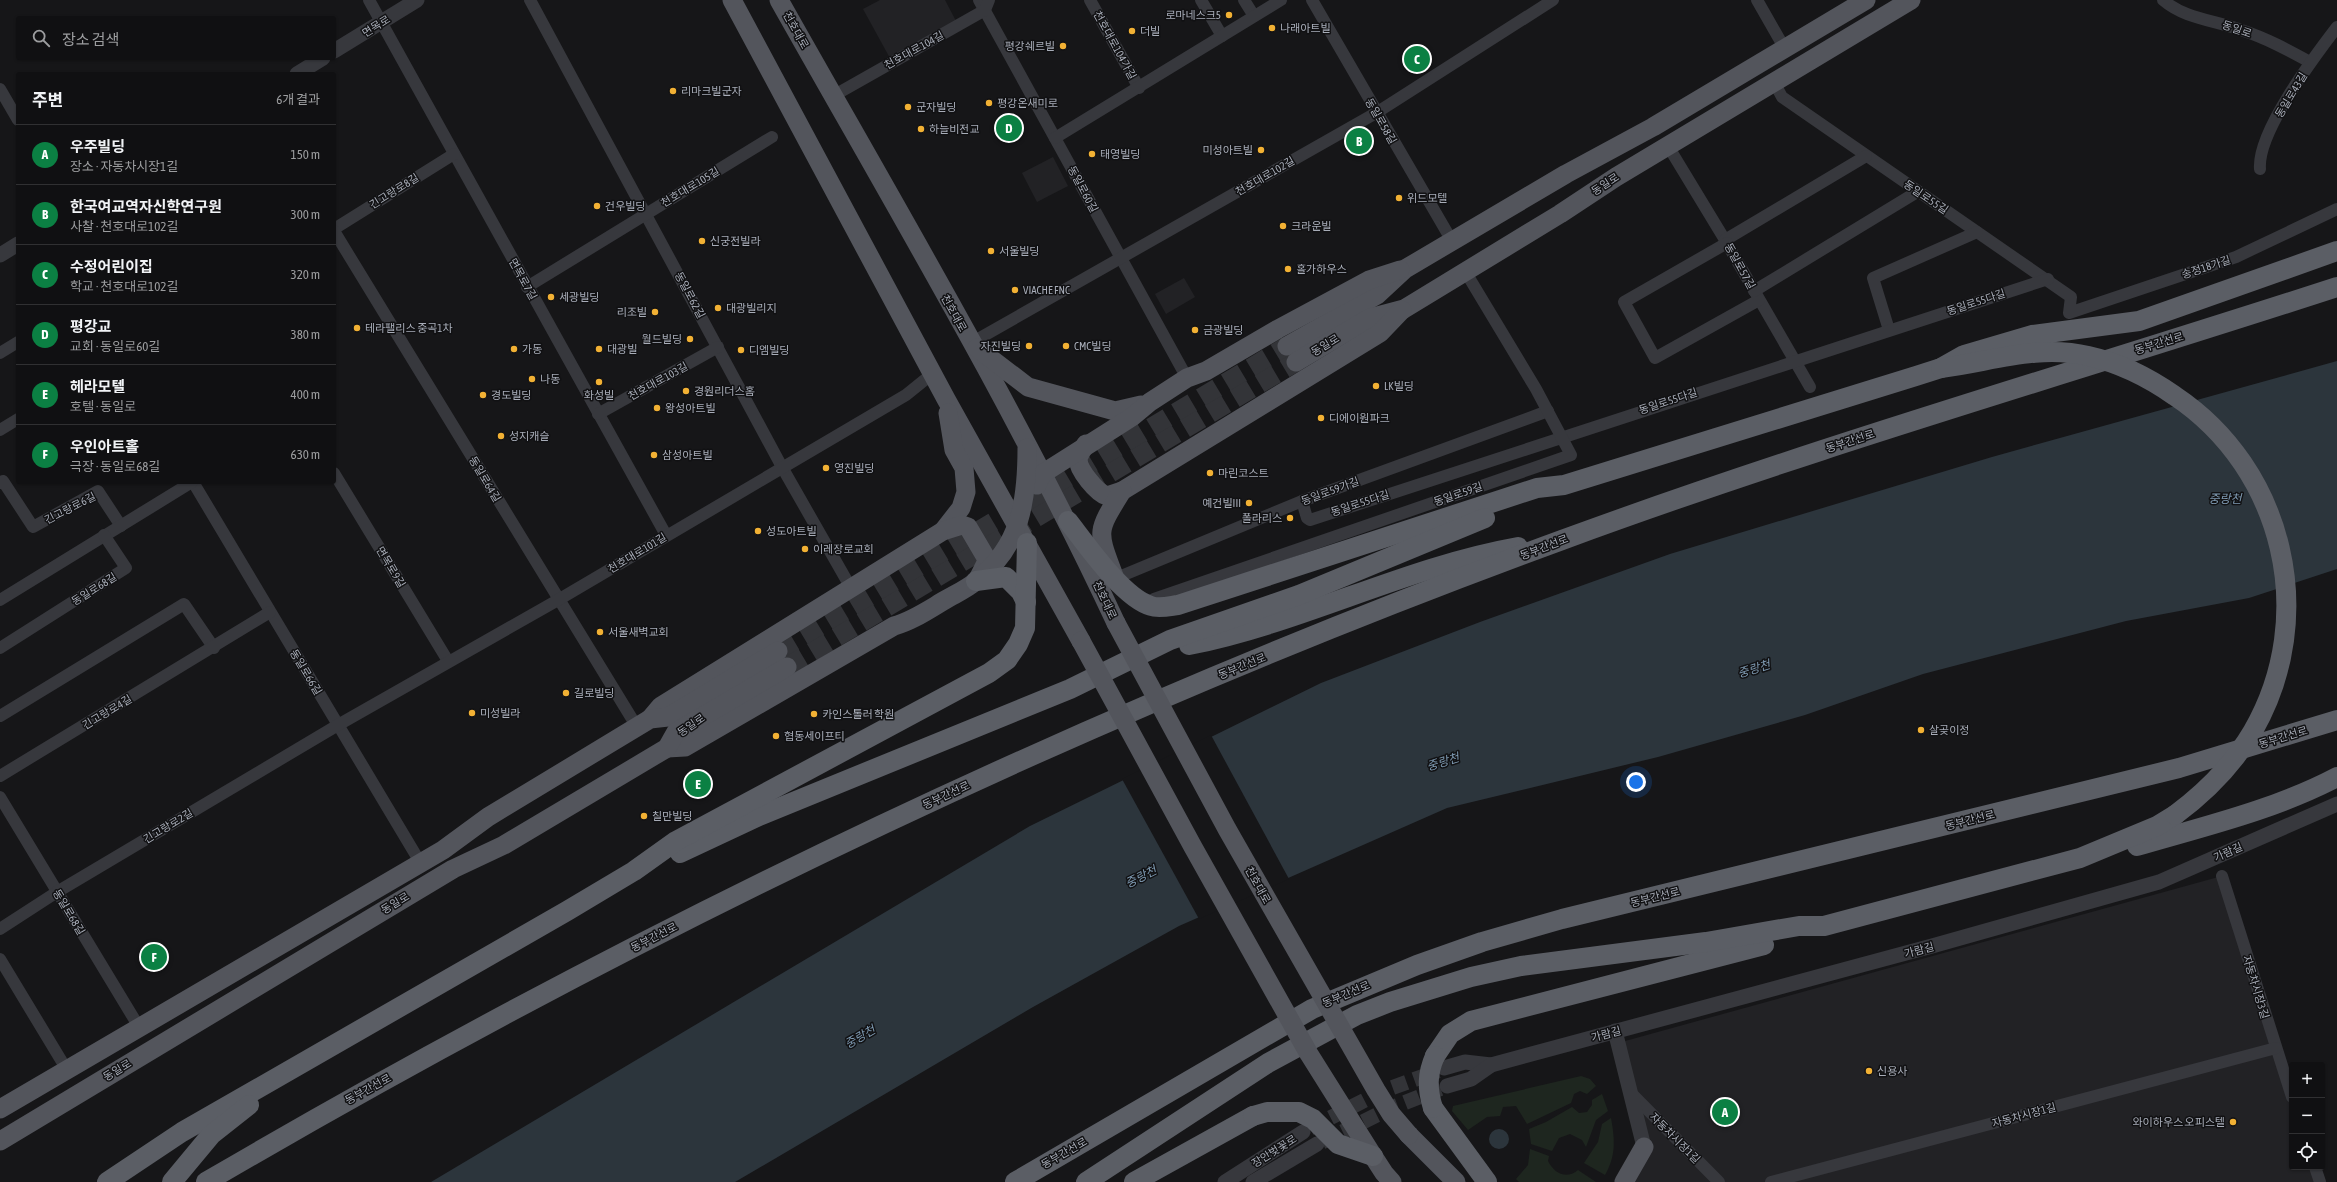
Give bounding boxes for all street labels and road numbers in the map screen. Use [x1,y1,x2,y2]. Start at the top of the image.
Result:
street label: 천호대로 [781,9,811,51]
street label: 천호대로104가길 [1091,9,1139,81]
street label: 면목로 [360,13,392,39]
street label: 동일로 [2221,18,2253,40]
street label: 천호대로104길 [882,29,946,71]
street label: 동일로43길 [2273,70,2309,120]
street label: 동일로58길 [1363,96,1399,146]
street label: 천호대로102길 [1233,154,1297,198]
street label: 동일로60길 [1066,164,1100,214]
street label: 천호대로105길 [659,165,721,209]
street label: 긴고랑로8길 [367,171,421,211]
street label: 동일로 [1589,171,1621,197]
street label: 동일로55길 [1902,178,1950,216]
street label: 동일로57길 [1722,241,1758,291]
street label: 송정18가길 [2180,253,2232,281]
street label: 면목로7길 [507,256,539,302]
street label: 동일로62길 [673,270,707,320]
street label: 동일로55다길 [1945,287,2007,317]
street label: 천호대로 [939,292,969,334]
street label: 동부간선로 [2133,330,2185,356]
street label: 동일로 [1309,332,1341,358]
street label: 천호대로103길 [626,360,690,402]
street label: 동일로55다길 [1637,386,1699,416]
street label: 동부간선로 [1824,427,1876,455]
street label: 동일로64길 [467,454,503,504]
street label: 동일로59가길 [1299,475,1361,507]
street label: 동일로59길 [1432,480,1484,508]
street label: 동일로55다길 [1329,488,1391,518]
street label: 긴고랑로6길 [42,490,98,526]
street label: 천호대로101길 [606,531,668,575]
street label: 동부간선로 [1518,532,1570,562]
street label: 면목로9길 [374,544,408,590]
street label: 동일로68길 [69,570,119,608]
street label: 천호대로 [1091,579,1119,621]
street label: 동일로66길 [288,647,324,697]
street label: 동부간선로 [1216,651,1268,681]
street label: 긴고랑로4길 [80,692,134,732]
street label: 동일로 [675,712,707,738]
street label: 동부간선로 [2257,724,2309,750]
street label: 동부간선로 [921,779,971,811]
street label: 긴고랑로2길 [141,806,195,846]
street label: 동부간선로 [1944,808,1996,832]
street label: 가람길 [2212,840,2244,864]
street label: 천호대로 [1243,864,1273,906]
street label: 동부간선로 [1629,885,1681,909]
street label: 동일로68길 [51,887,87,937]
street label: 동일로 [379,890,411,916]
street label: 동부간선로 [629,920,679,954]
street label: 가람길 [1903,940,1935,960]
street label: 자동차시장3길 [2241,954,2271,1020]
street label: 동부간선로 [1320,979,1372,1009]
street label: 가람길 [1590,1024,1622,1044]
street label: 동일로 [101,1057,133,1083]
street label: 동부간선로 [343,1071,393,1107]
street label: 자동차시장1길 [1991,1101,2057,1129]
street label: 자동차시장1길 [1647,1110,1703,1166]
street label: 장안벚꽃로 [1249,1133,1299,1169]
street label: 동부간선로 [1039,1135,1089,1171]

